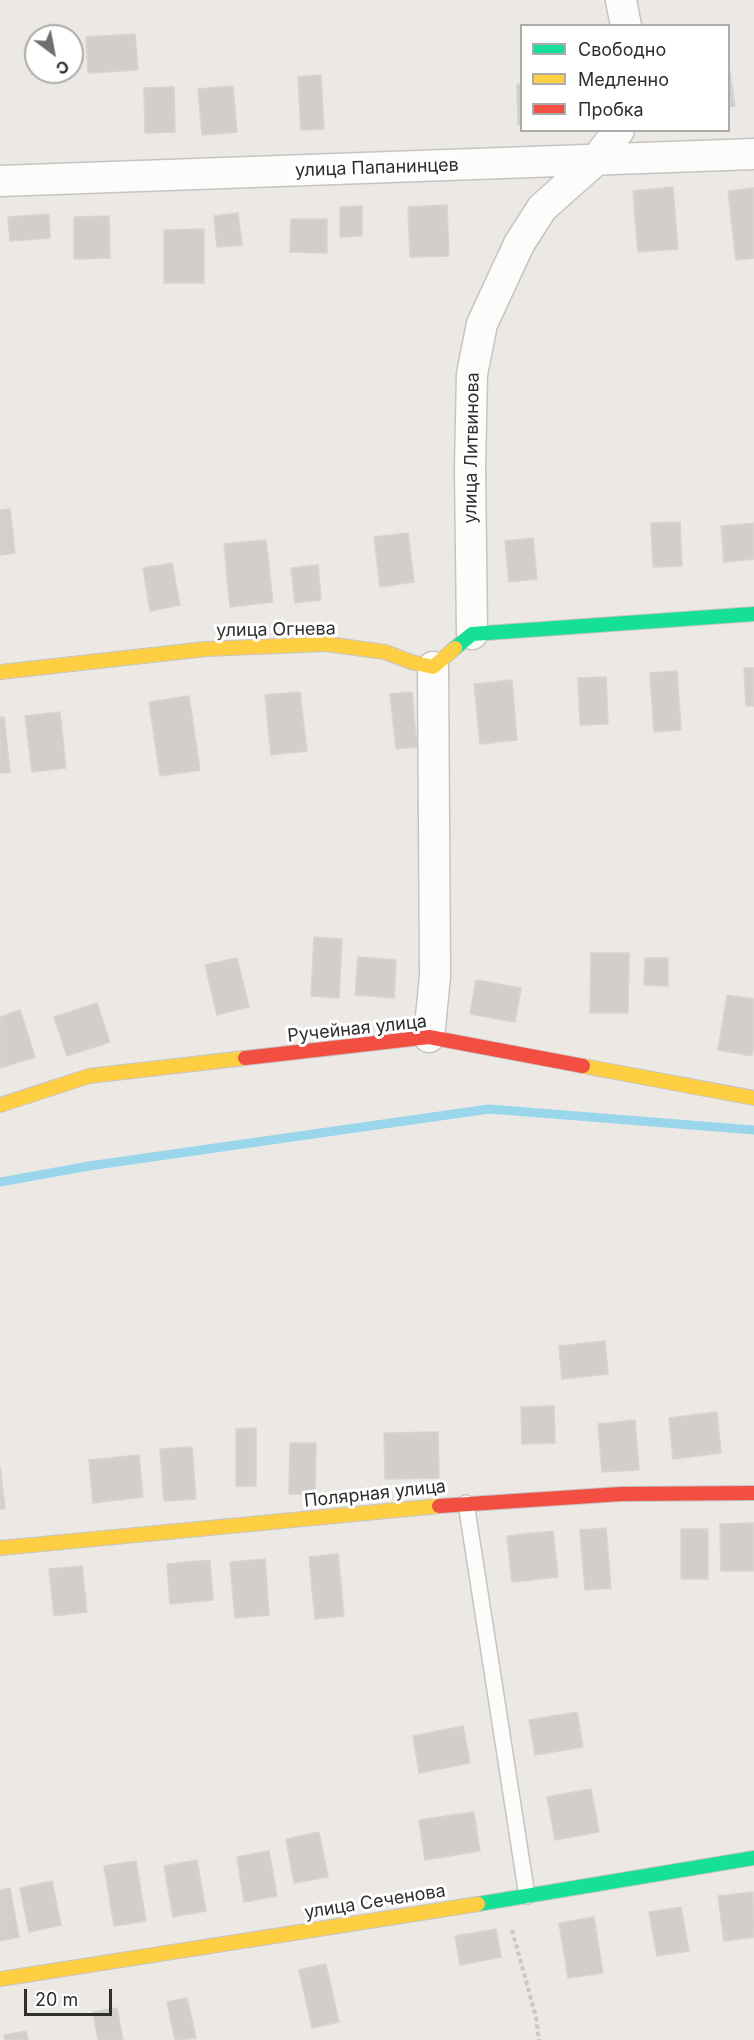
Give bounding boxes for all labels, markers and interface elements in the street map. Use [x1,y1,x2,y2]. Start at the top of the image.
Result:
north arrow [24,24,84,84]
legend [520,24,730,132]
text: Свободно [578,39,666,60]
text: С [52,56,73,79]
text: Медленно [578,69,669,90]
text: Пробка [578,99,644,120]
street label: улица Папанинцев [295,154,459,182]
street label: улица Литвинова [460,372,484,524]
street label: улица Огнева [216,618,336,642]
street label: Ручейная улица [286,1011,428,1047]
street label: Полярная улица [303,1476,447,1512]
street label: улица Сеченова [303,1880,447,1924]
scale bar [27,1977,116,2015]
text: 20 m [35,1989,78,2010]

